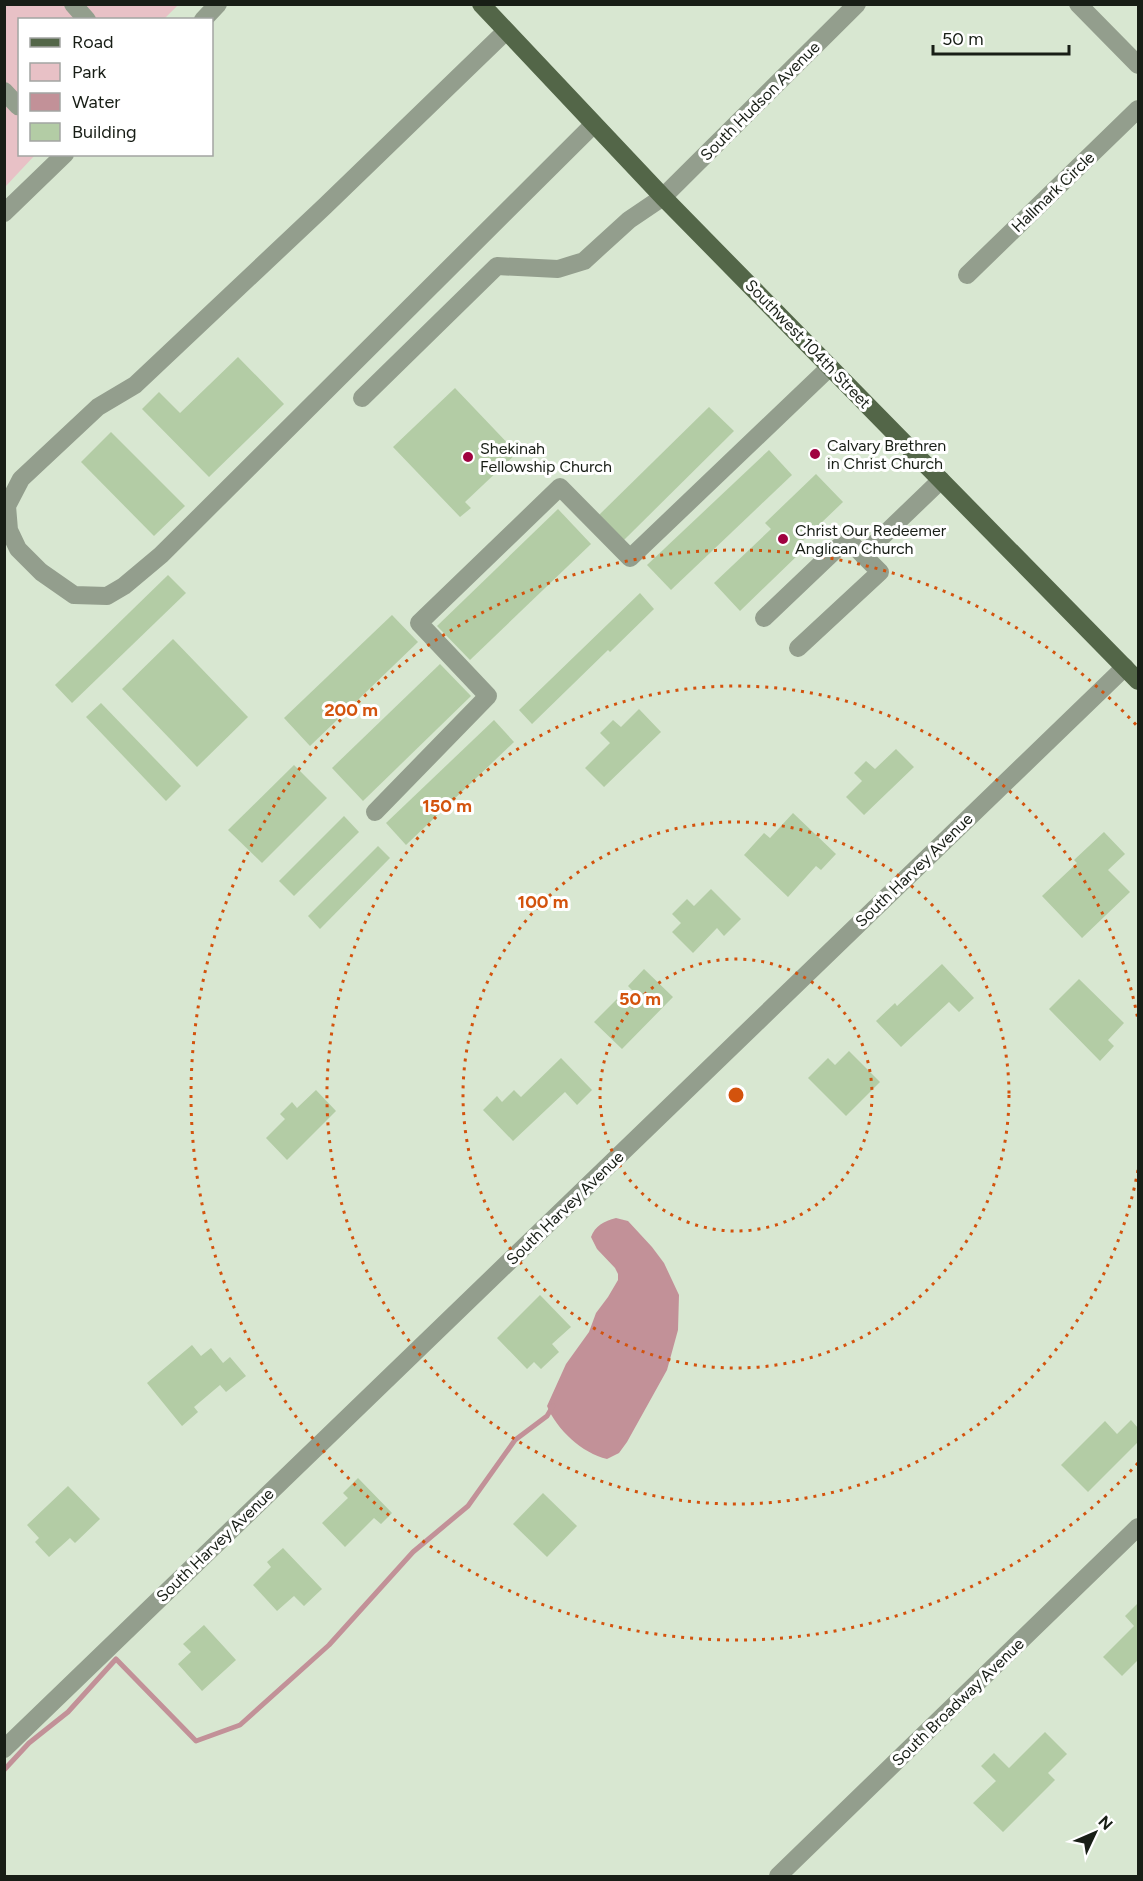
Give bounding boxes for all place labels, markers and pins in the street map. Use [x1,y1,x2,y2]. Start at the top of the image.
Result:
place label: Calvary Brethren in Christ Church [827,436,946,473]
place label: Shekinah Fellowship Church [480,439,612,476]
marker: Calvary Brethren in Christ Church [808,447,822,461]
marker: Shekinah Fellowship Church [461,450,475,464]
place label: Christ Our Redeemer Anglican Church [795,521,947,558]
marker: Christ Our Redeemer Anglican Church [776,532,790,546]
centre of rings [726,1085,746,1105]

